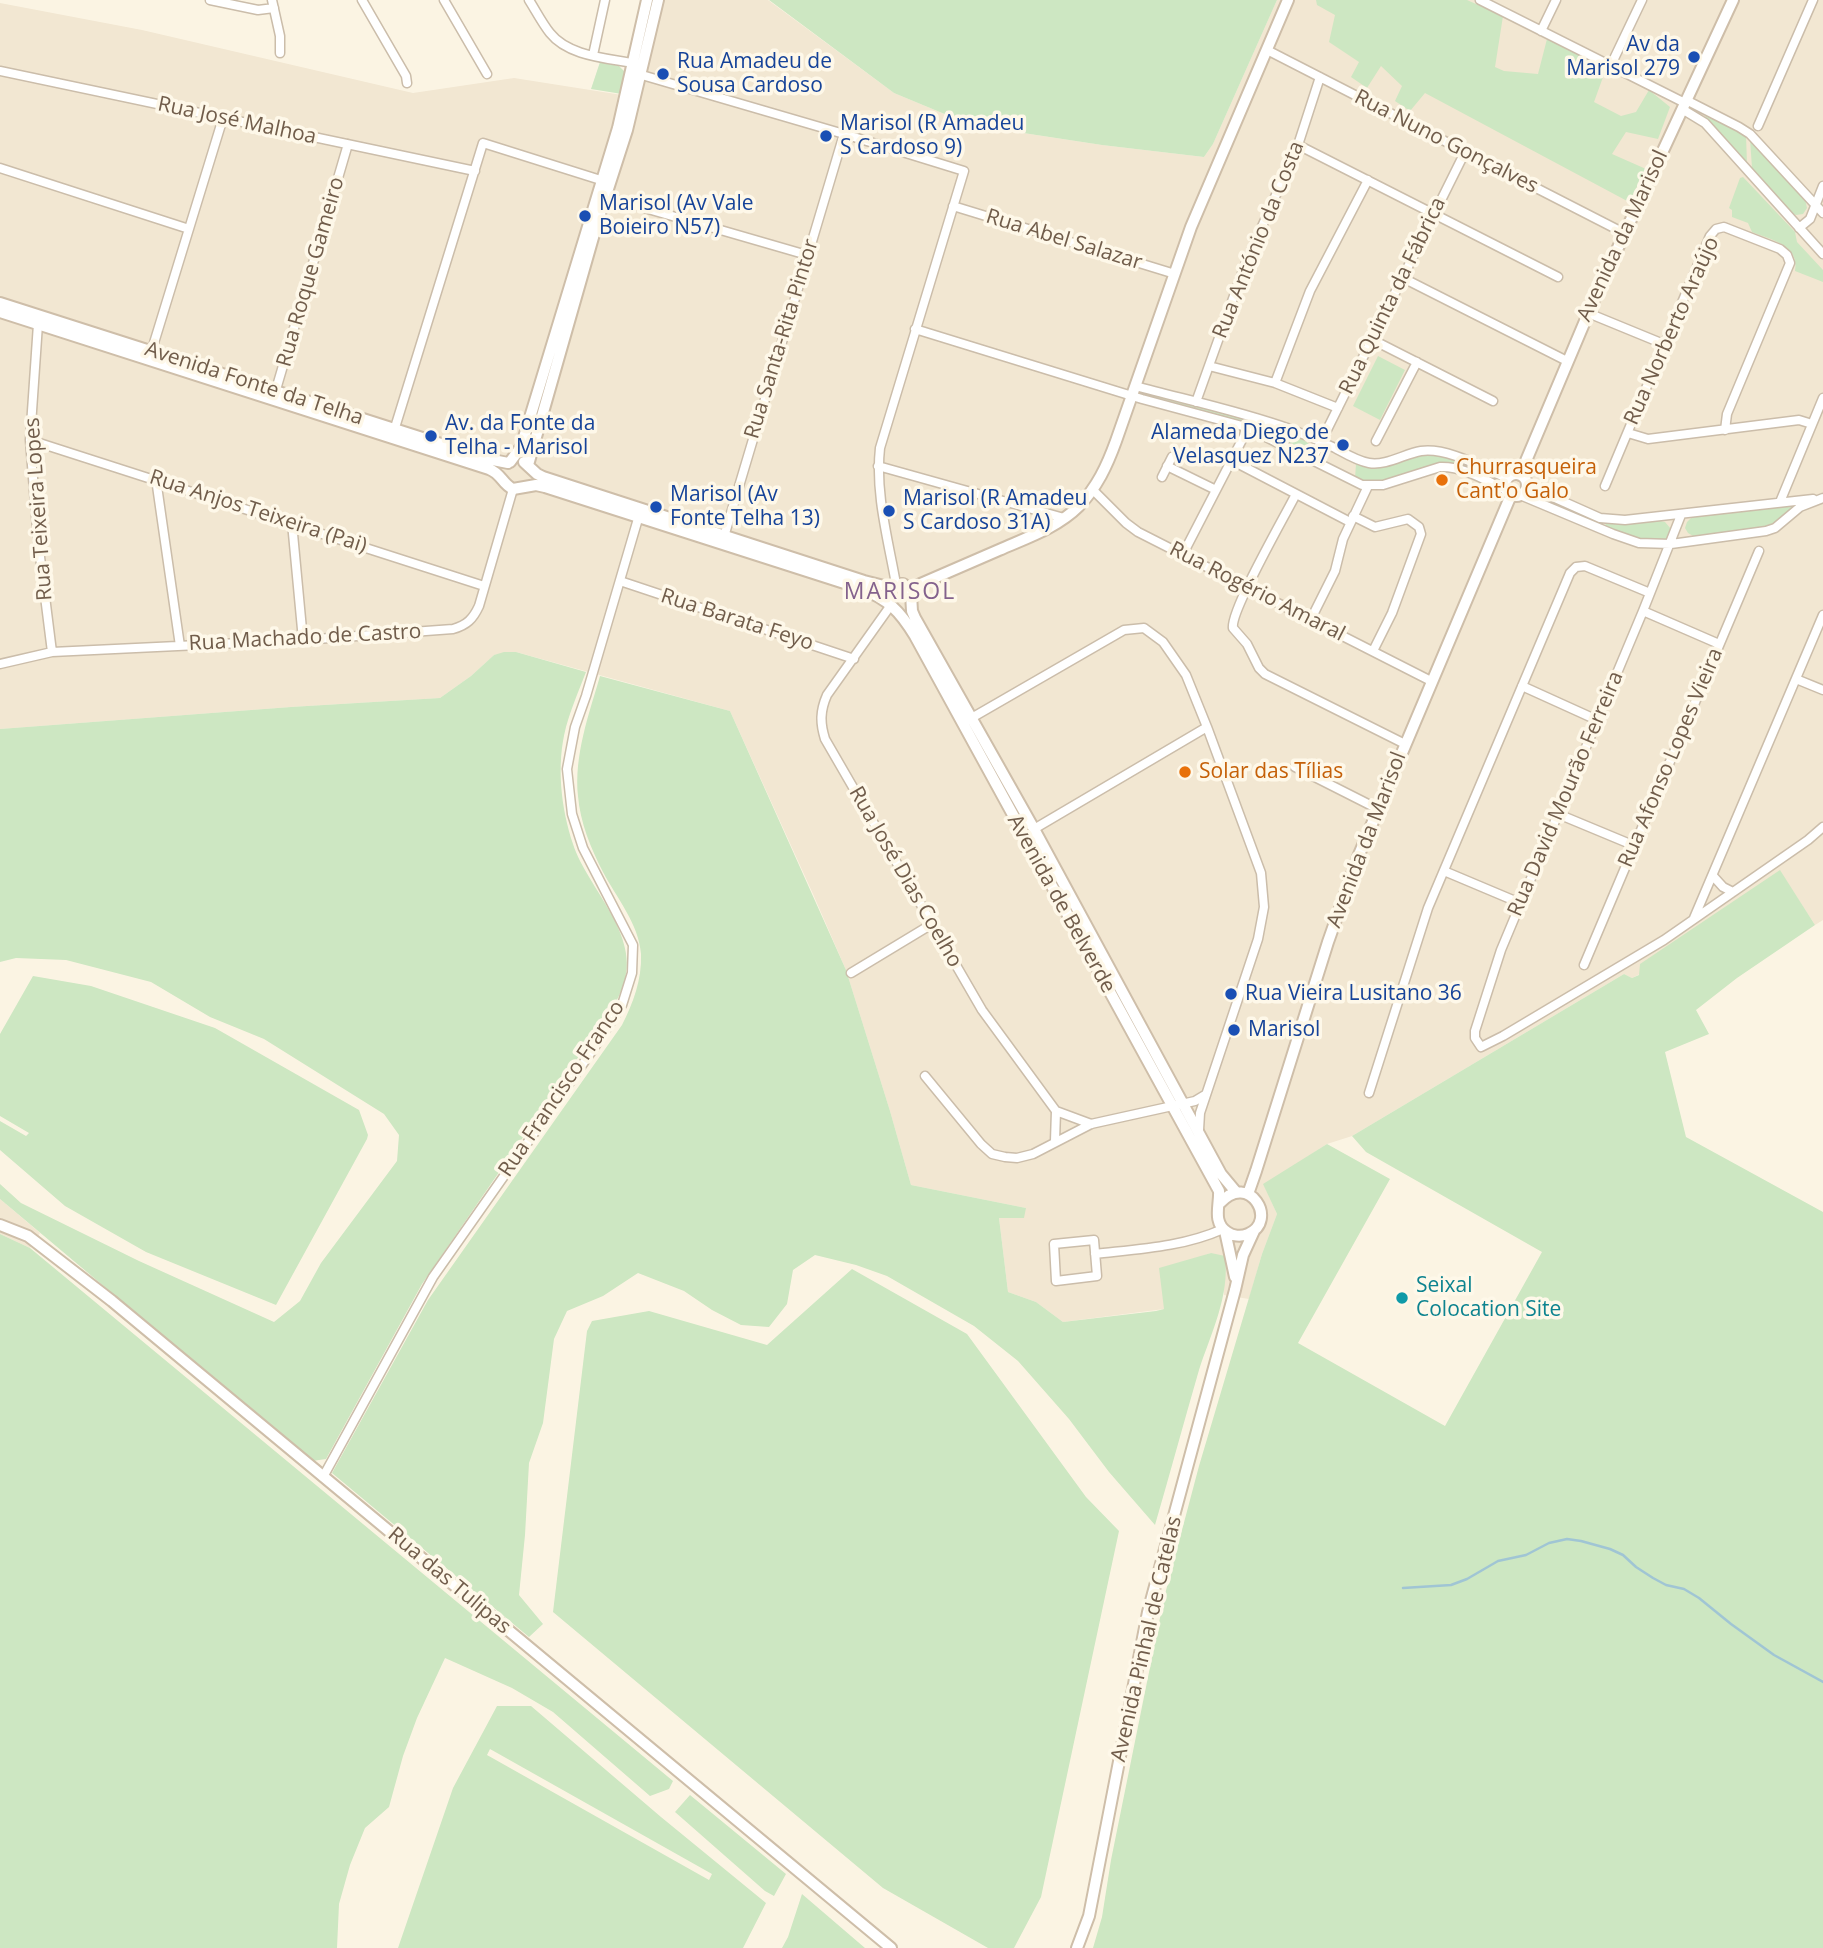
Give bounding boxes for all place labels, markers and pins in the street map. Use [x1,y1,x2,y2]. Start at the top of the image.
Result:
place label: Av da Marisol 279 [1566,32,1680,82]
place label: Rua Amadeu de Sousa Cardoso [677,49,832,99]
marker: Av da Marisol 279 [1686,49,1702,65]
marker: Rua Amadeu de Sousa Cardoso [655,66,671,82]
place label: Marisol (R Amadeu S Cardoso 9) [840,111,1024,161]
marker: Marisol (R Amadeu S Cardoso 9) [818,128,834,144]
place label: Marisol (Av Vale Boieiro N57) [599,191,754,241]
marker: Marisol (Av Vale Boieiro N57) [577,208,593,224]
place label: Av. da Fonte da Telha - Marisol [445,411,595,461]
place label: Alameda Diego de Velasquez N237 [1151,420,1329,470]
marker: Av. da Fonte da Telha - Marisol [423,428,439,444]
marker: Alameda Diego de Velasquez N237 [1335,437,1351,453]
place label: Churrasqueira Cant'o Galo [1456,455,1597,505]
marker: Churrasqueira Cant'o Galo [1434,472,1450,488]
place label: Marisol (Av Fonte Telha 13) [670,482,820,532]
place label: Marisol (R Amadeu S Cardoso 31A) [903,486,1087,536]
marker: Marisol (Av Fonte Telha 13) [648,499,664,515]
marker: Marisol (R Amadeu S Cardoso 31A) [881,503,897,519]
place label: Solar das Tílias [1199,759,1343,785]
marker: Solar das Tílias [1177,764,1193,780]
place label: Rua Vieira Lusitano 36 [1245,981,1462,1007]
marker: Rua Vieira Lusitano 36 [1223,986,1239,1002]
place label: Marisol [1248,1017,1320,1043]
marker: Marisol [1226,1022,1242,1038]
place label: Seixal Colocation Site [1416,1273,1561,1323]
marker: Seixal Colocation Site [1394,1290,1410,1306]

